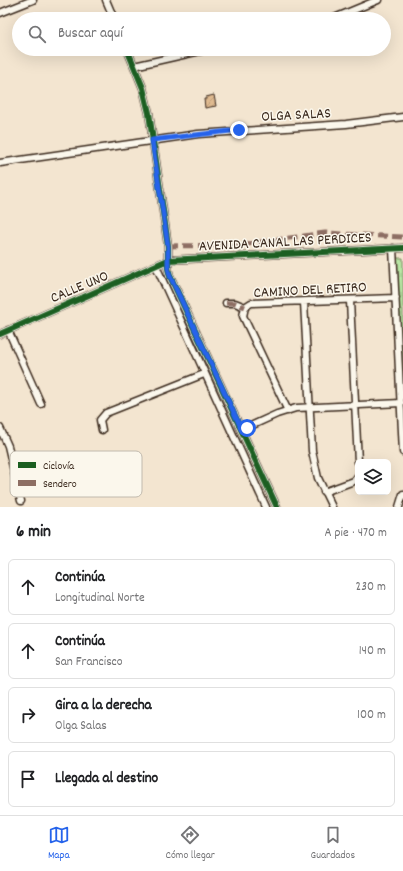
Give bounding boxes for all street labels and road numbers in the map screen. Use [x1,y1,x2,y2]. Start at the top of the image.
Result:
street label: OLGA SALAS [261,103,331,129]
street label: AVENIDA CANAL LAS PERDICES [198,227,372,259]
street label: CALLE UNO [47,266,112,310]
street label: CAMINO DEL RETIRO [253,277,367,305]

